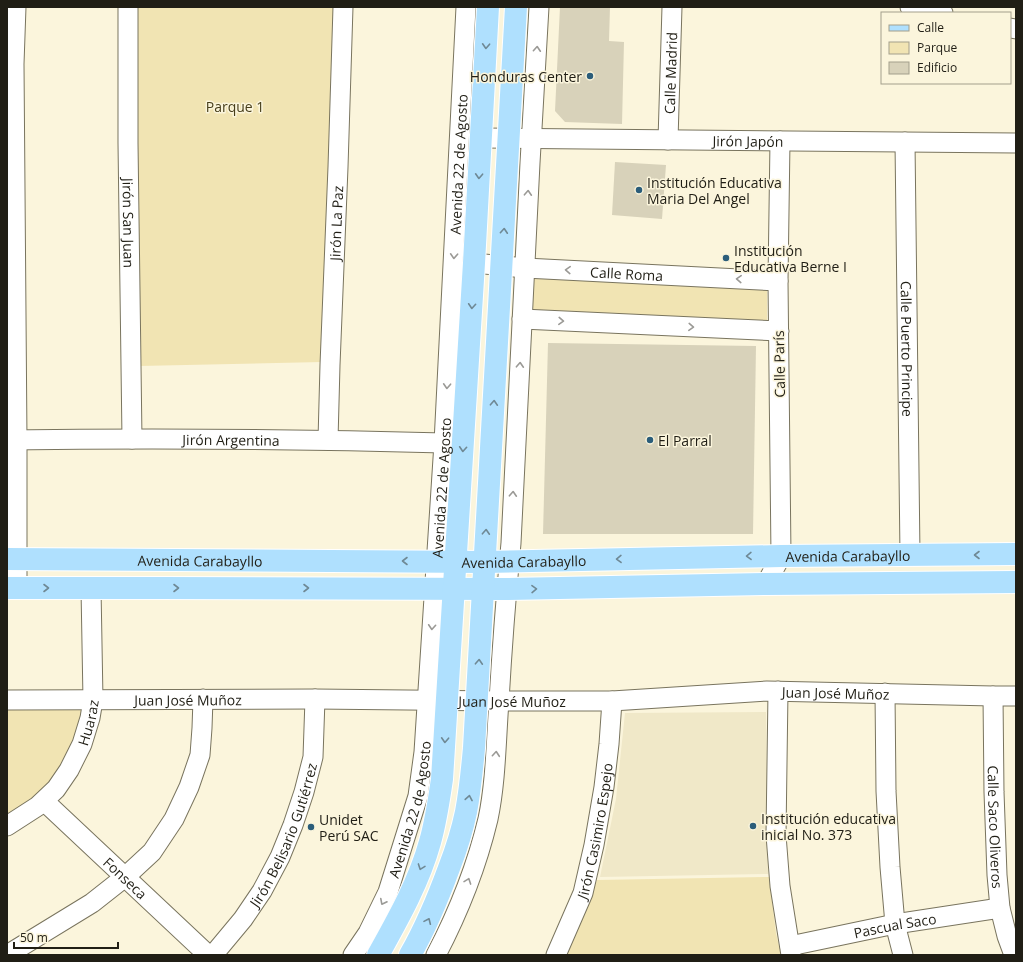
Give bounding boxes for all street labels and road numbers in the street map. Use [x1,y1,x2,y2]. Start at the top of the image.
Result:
street label: Calle Madrid [659,32,681,114]
street label: Avenida 22 de Agosto [445,94,471,235]
street label: Jirón Japón [710,131,783,150]
street label: Jirón San Juan [119,176,139,268]
street label: Jirón La Paz [325,185,347,263]
street label: Calle Roma [590,262,664,285]
street label: Calle Puerto Principe [897,281,918,417]
street label: Calle París [769,330,789,398]
street label: Avenida 22 de Agosto [427,417,455,559]
street label: Jirón Argentina [180,430,280,449]
street label: Avenida Carabayllo [785,545,910,565]
street label: Avenida Carabayllo [137,550,263,570]
street label: Avenida Carabayllo [461,550,587,572]
street label: Juan José Muñoz [780,682,890,703]
street label: Juan José Muñoz [132,690,242,709]
street label: Juan José Muñoz [456,691,566,711]
street label: Huaraz [73,698,102,748]
street label: Avenida 22 de Agosto [384,740,434,880]
street label: Jirón Belisario Gutiérrez [243,760,321,912]
street label: Jirón Casimiro Espejo [571,762,616,904]
street label: Calle Saco Oliveros [984,765,1008,890]
street label: Fonseca [100,853,152,903]
street label: Pascual Saco [852,908,938,942]

